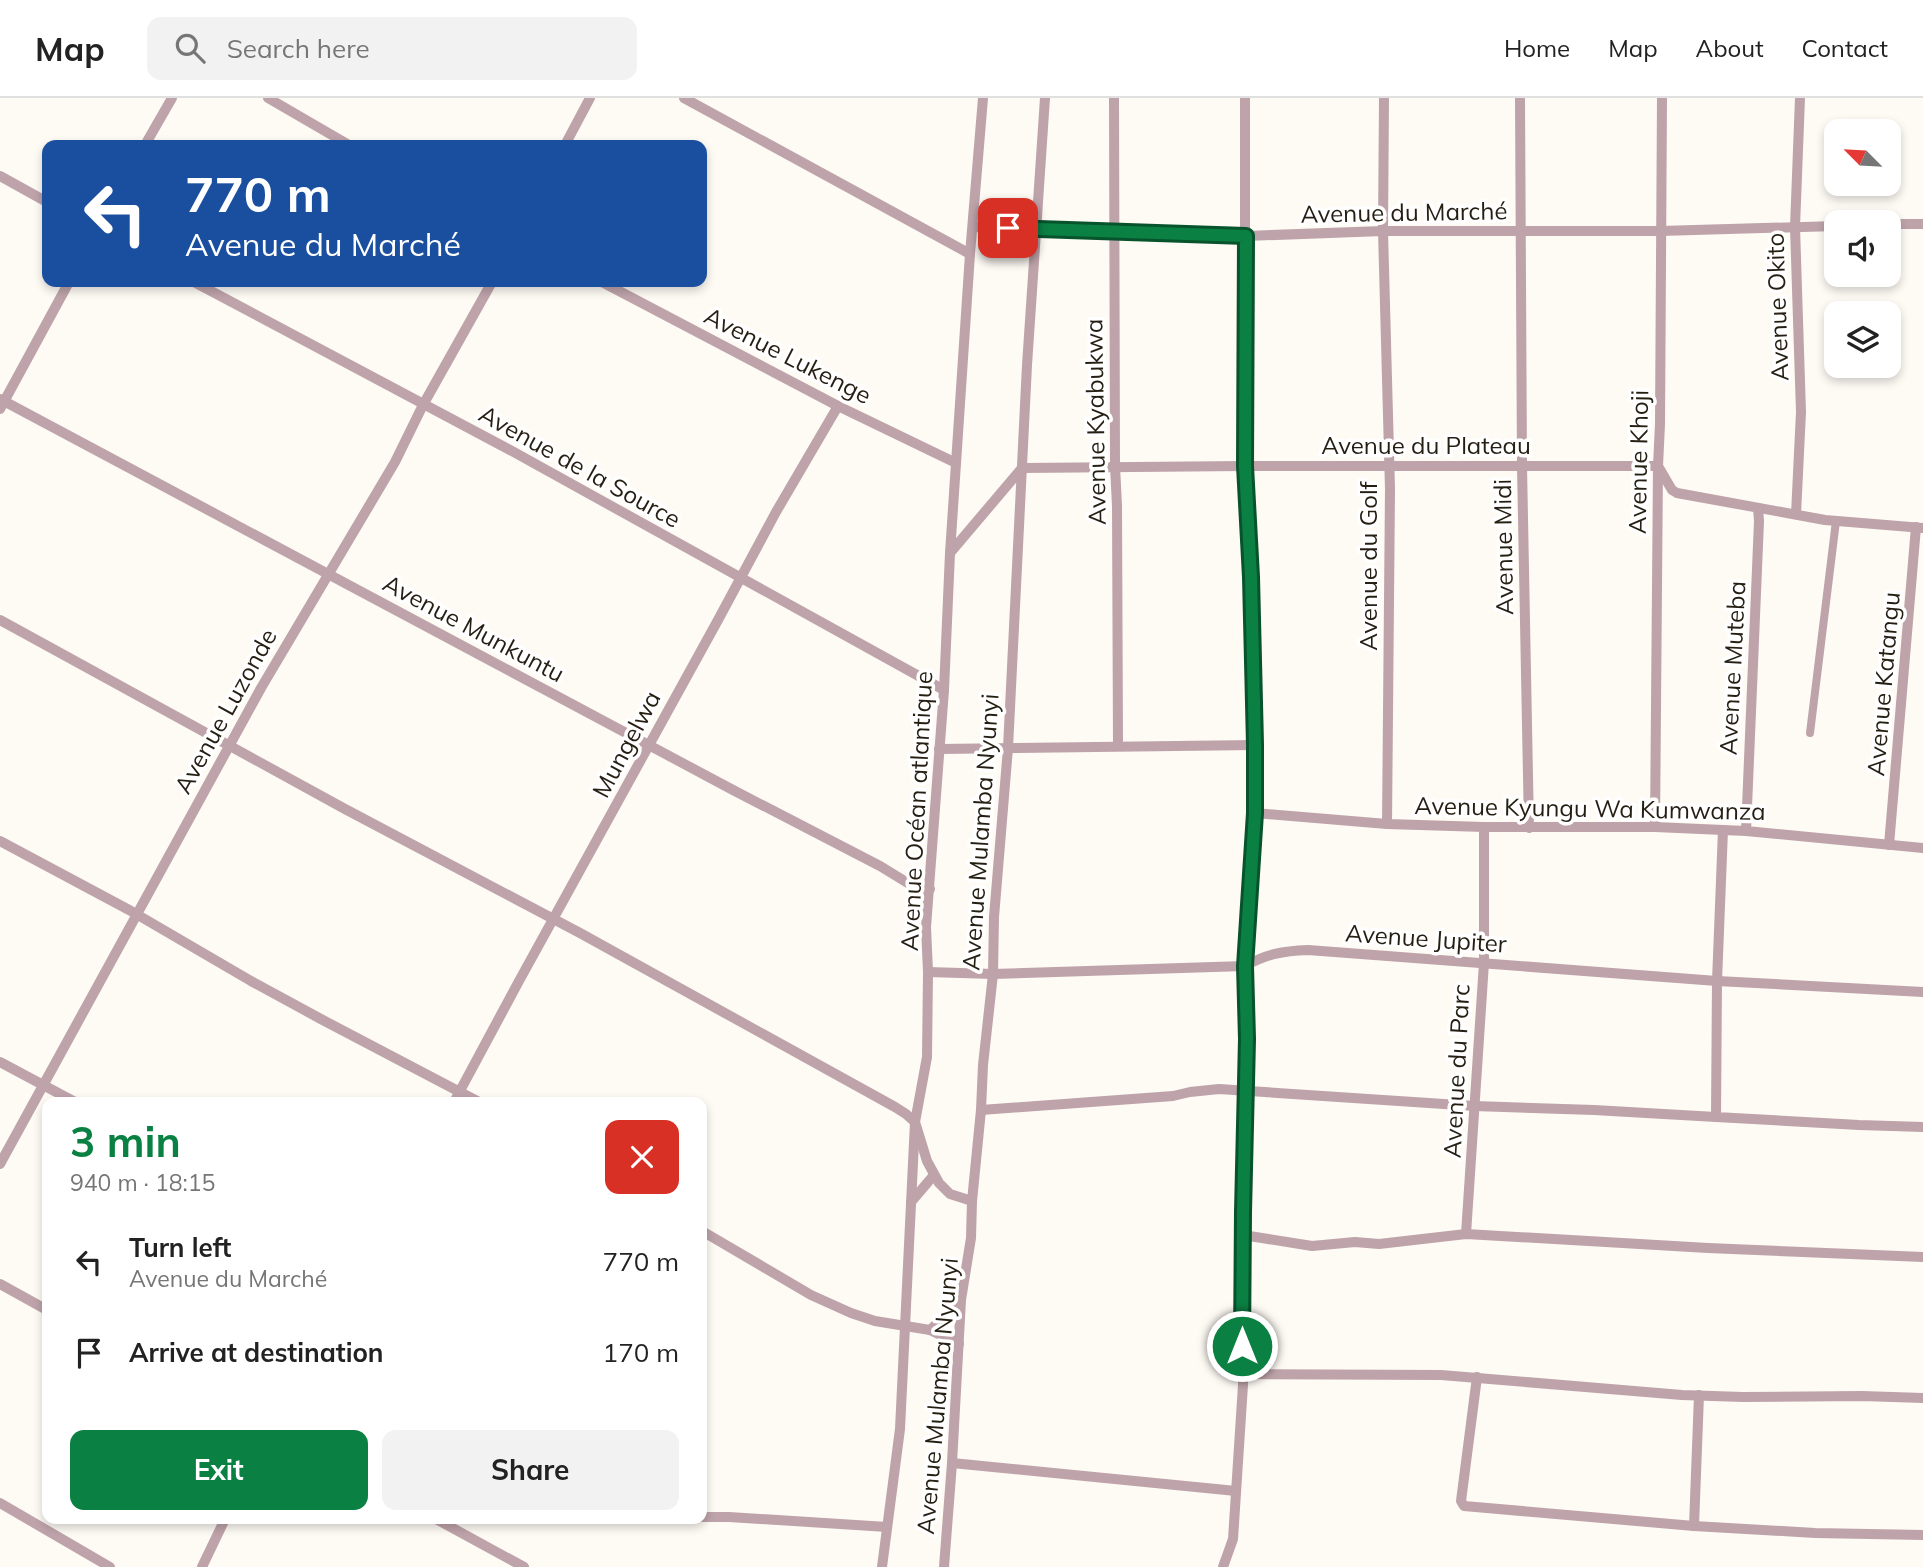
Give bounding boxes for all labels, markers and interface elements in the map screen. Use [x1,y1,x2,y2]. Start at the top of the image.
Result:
search box [147,17,637,80]
text: Map [35,28,105,69]
icon: search [171,29,209,67]
text: Search here [227,32,370,65]
text: Home [1504,33,1570,63]
text: Map [1608,33,1658,63]
text: About [1696,33,1764,63]
text: Contact [1802,33,1888,63]
north arrow [1824,119,1900,196]
map controls [1824,119,1901,378]
text: 770 m [185,163,331,224]
icon: left [70,168,161,259]
street label: Avenue du Marché [1300,195,1508,229]
pin [978,198,1038,258]
icon: arrive [989,209,1027,247]
button: sound [1824,210,1901,287]
text: Avenue du Marché [185,224,461,264]
street label: Avenue Okito [1759,232,1795,382]
street label: Avenue Lukenge [700,300,876,410]
button: layers [1824,301,1901,378]
street label: Avenue Kyabukwa [1078,318,1112,526]
street label: Avenue Khoji [1622,390,1654,534]
street label: Avenue de la Source [474,398,686,534]
street label: Avenue du Plateau [1321,430,1531,460]
street label: Avenue Midi [1487,479,1519,615]
street label: Avenue du Golf [1353,480,1383,651]
street label: Avenue Munkuntu [378,568,570,688]
street label: Avenue Muteba [1712,580,1752,756]
street label: Avenue Katangu [1860,591,1906,777]
street label: Avenue Luzonde [167,623,283,799]
street label: Avenue Océan atlantique [894,670,938,952]
street label: Mungelwa [585,685,667,803]
street label: Avenue Mulamba Nyunyi [955,693,1005,971]
street label: Avenue Kyungu Wa Kumwanza [1414,790,1766,826]
street label: Avenue Jupiter [1344,917,1508,959]
street label: Avenue du Parc [1436,983,1476,1159]
text: 3 min [70,1115,181,1168]
button: close [605,1120,679,1194]
text: 940 m · 18:15 [70,1168,215,1197]
text: Turn left [129,1231,231,1264]
icon: left [70,1243,108,1281]
text: 770 m [603,1245,679,1278]
street label: Avenue Mulamba Nyunyi [910,1256,964,1536]
text: Avenue du Marché [129,1264,327,1293]
position arrow [1205,1309,1279,1383]
icon: arrive [70,1334,108,1372]
text: Arrive at destination [129,1336,384,1369]
text: 170 m [603,1336,679,1369]
button: Exit [70,1430,368,1510]
button: Share [382,1430,679,1510]

